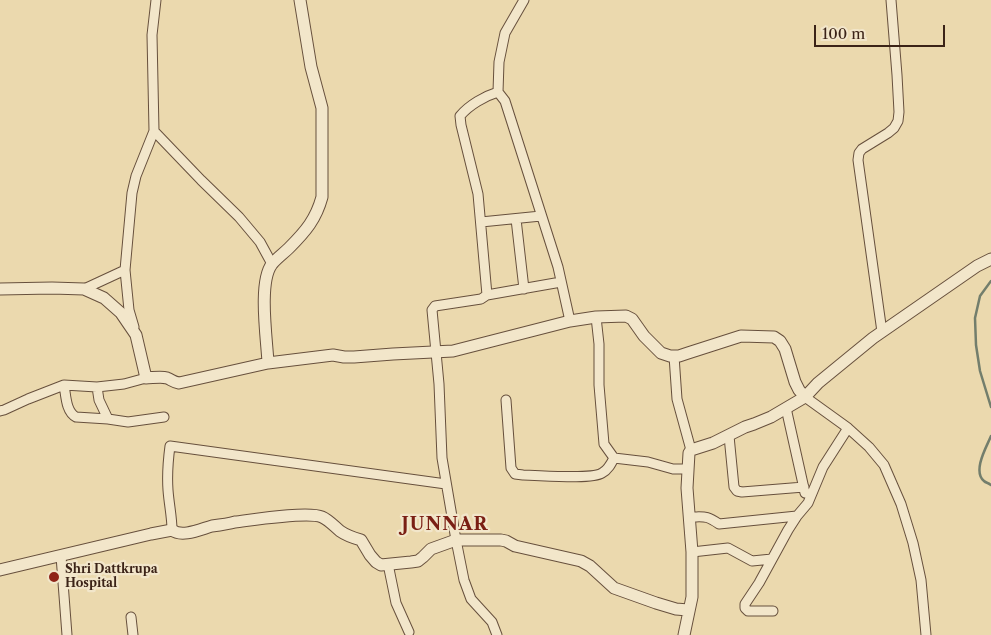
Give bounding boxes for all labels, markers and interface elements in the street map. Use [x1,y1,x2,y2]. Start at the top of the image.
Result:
scale bar [816,15,947,47]
text: 100 m [822,24,865,43]
district label: JUNNAR [401,514,489,536]
place label: Shri Dattkrupa Hospital [65,563,158,591]
marker: Shri Dattkrupa Hospital [47,570,61,584]

